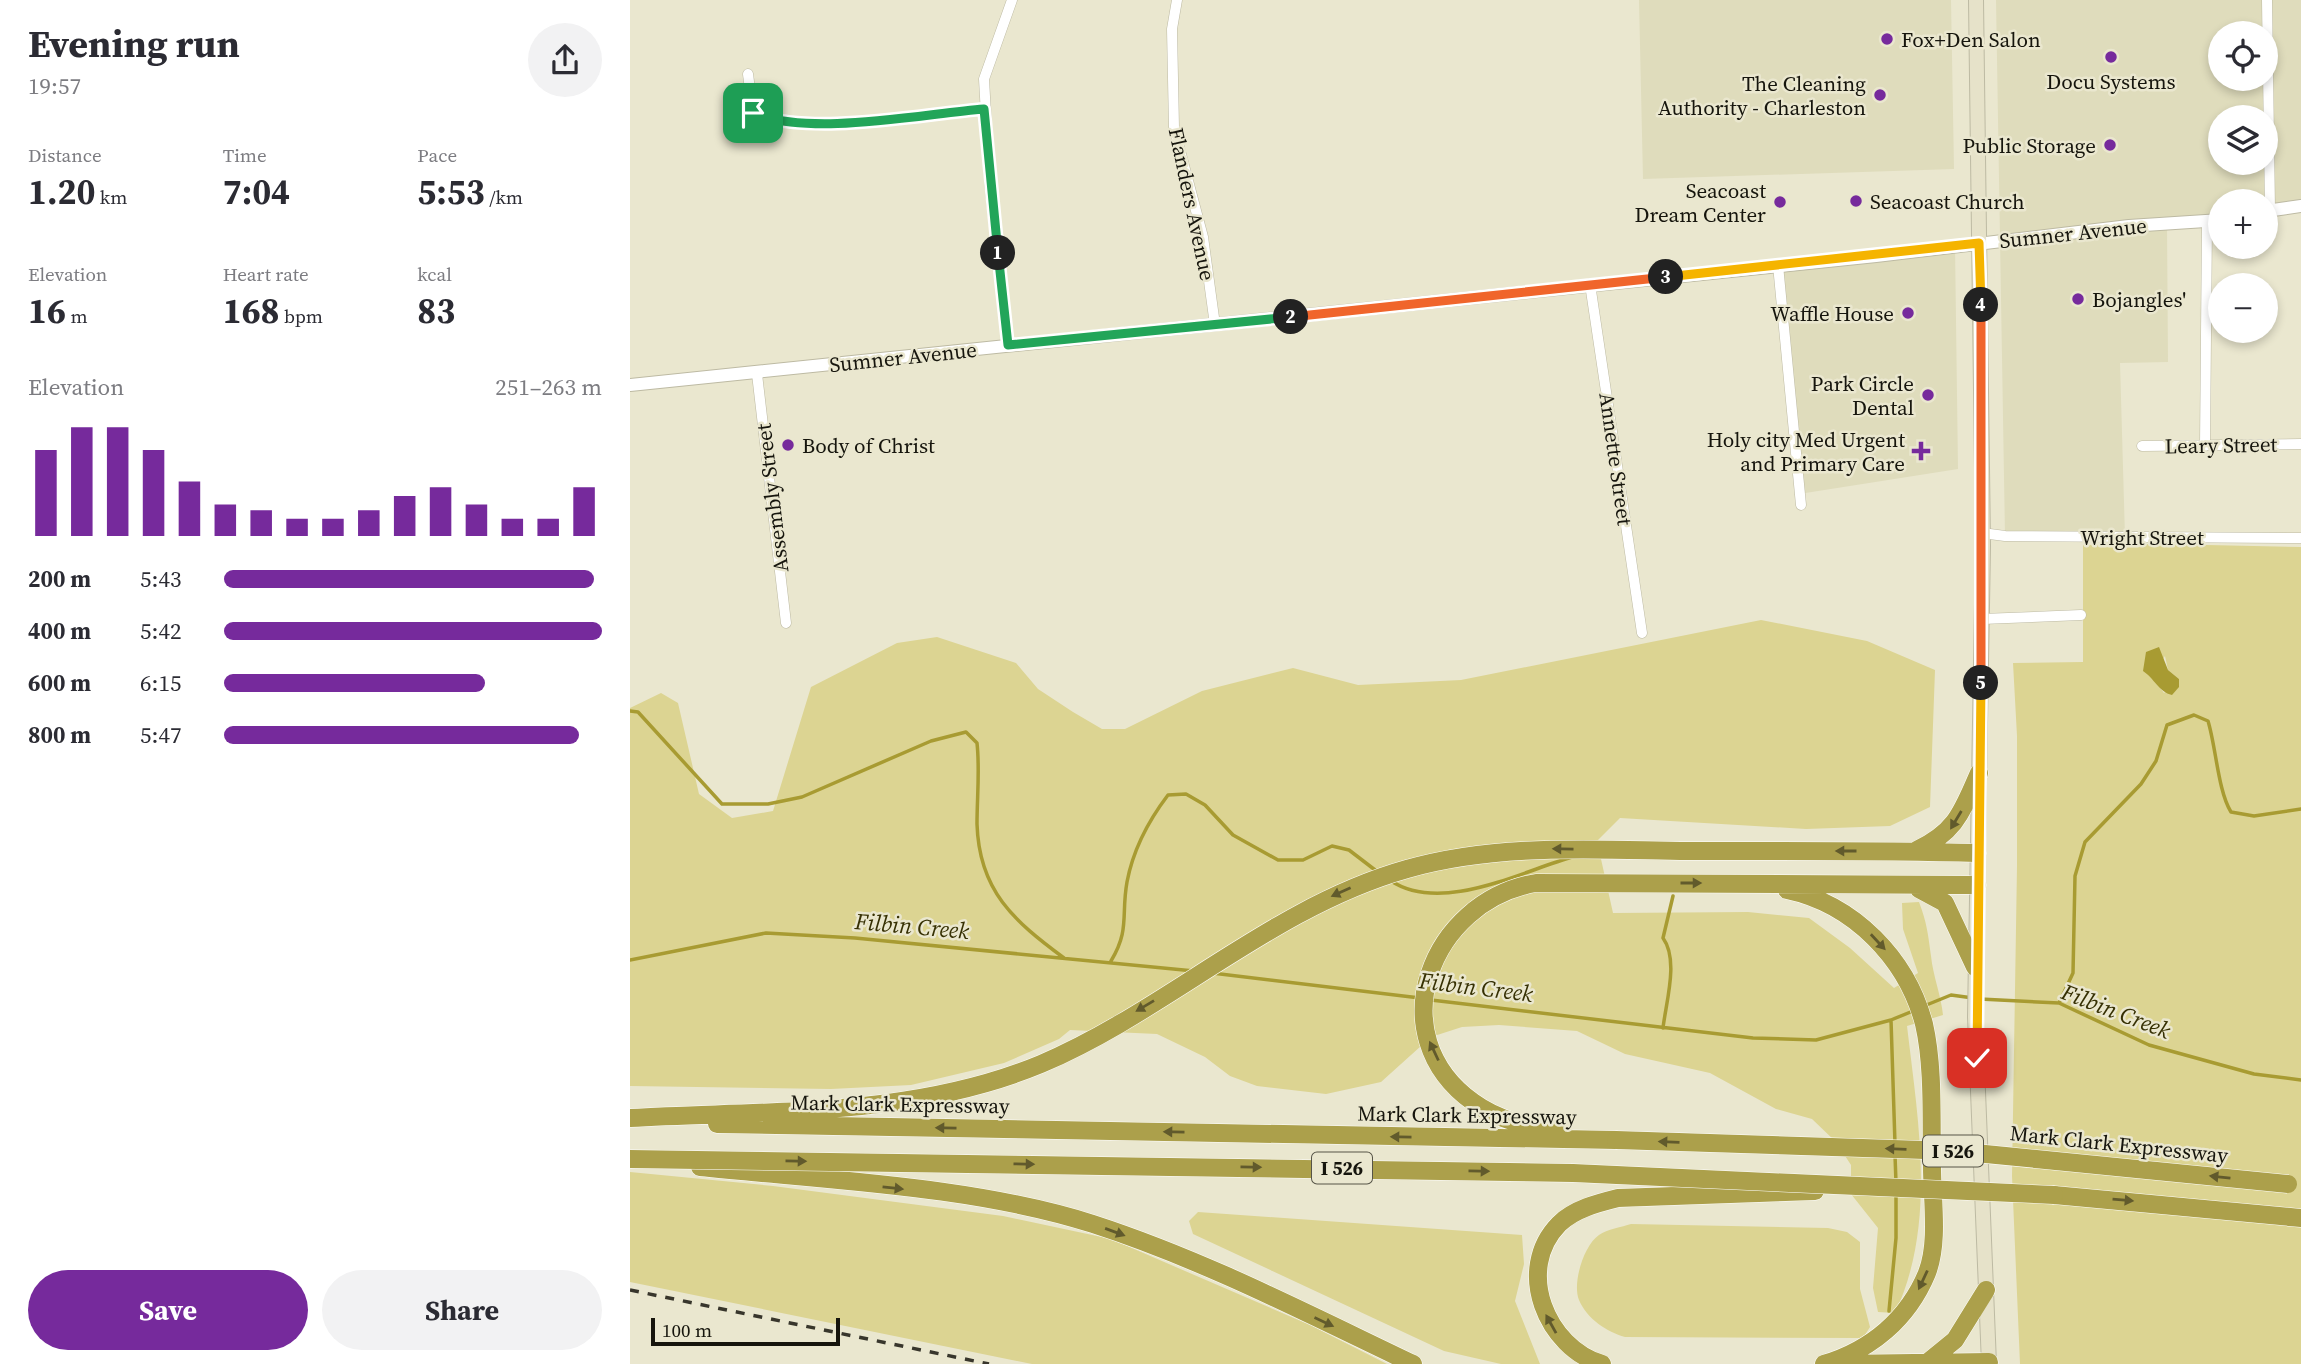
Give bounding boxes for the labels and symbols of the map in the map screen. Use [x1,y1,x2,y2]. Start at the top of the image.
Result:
place label: Fox+Den Salon [1901,25,2041,54]
marker: Fox+Den Salon [1879,31,1895,47]
marker: Docu Systems [2103,49,2119,65]
place label: Docu Systems [2046,67,2176,96]
place label: The Cleaning Authority - Charleston [1658,69,1866,122]
pin [723,83,783,143]
marker: The Cleaning Authority - Charleston [1872,87,1888,103]
street label: Flanders Avenue [1162,125,1222,283]
place label: Public Storage [1962,131,2096,160]
marker: Public Storage [2102,137,2118,153]
place label: Seacoast Dream Center [1635,176,1766,229]
place label: Seacoast Church [1870,187,2025,216]
marker: Seacoast Church [1848,193,1864,209]
marker: Seacoast Dream Center [1772,194,1788,210]
street label: Sumner Avenue [1998,211,2148,255]
pin: 1 [980,236,1016,270]
pin: 3 [1648,260,1684,294]
place label: Bojangles' [2092,285,2186,314]
pin: 4 [1964,288,1998,322]
marker: Bojangles' [2070,291,2086,307]
place label: Waffle House [1770,299,1894,328]
pin: 2 [1274,300,1308,334]
marker: Waffle House [1900,305,1916,321]
street label: Sumner Avenue [828,335,978,379]
place label: Park Circle Dental [1811,369,1914,422]
marker: Park Circle Dental [1920,387,1936,403]
street label: Annette Street [1592,391,1640,527]
street label: Assembly Street [748,422,796,574]
place label: Holy city Med Urgent and Primary Care [1707,425,1905,478]
street label: Leary Street [2164,430,2278,460]
place label: Body of Christ [802,431,935,460]
marker: Body of Christ [780,437,796,453]
marker: Holy city Med Urgent and Primary Care [1911,441,1931,461]
street label: Wright Street [2080,523,2204,552]
pin: 5 [1964,666,1998,700]
one-way arrow [1949,811,1962,830]
one-way arrow [1552,844,1574,855]
one-way arrow [1834,845,1856,857]
one-way arrow [1680,877,1702,889]
one-way arrow [1331,887,1352,898]
water label: Filbin Creek [853,905,971,947]
one-way arrow [1870,933,1886,950]
water label: Filbin Creek [1416,964,1535,1010]
water label: Filbin Creek [2056,975,2175,1046]
one-way arrow [1135,1000,1154,1013]
pin [1947,1028,2007,1088]
one-way arrow [1428,1041,1440,1061]
street label: Mark Clark Expressway [790,1088,1010,1120]
street label: Mark Clark Expressway [1357,1099,1577,1131]
street label: Mark Clark Expressway [2009,1118,2230,1170]
one-way arrow [935,1122,957,1134]
one-way arrow [1163,1127,1185,1138]
one-way arrow [1390,1131,1412,1143]
road number: I 526 [1923,1135,1983,1166]
one-way arrow [1657,1136,1679,1148]
one-way arrow [1885,1143,1907,1154]
road number: I 526 [1312,1152,1372,1184]
one-way arrow [785,1155,807,1167]
one-way arrow [1013,1158,1035,1170]
one-way arrow [1240,1161,1262,1173]
one-way arrow [1468,1165,1490,1177]
one-way arrow [2209,1171,2231,1182]
one-way arrow [882,1182,904,1193]
one-way arrow [2112,1195,2134,1206]
one-way arrow [1105,1227,1126,1238]
one-way arrow [1917,1270,1929,1290]
one-way arrow [1545,1314,1557,1333]
scale bar [651,1315,840,1347]
one-way arrow [1314,1316,1334,1328]

